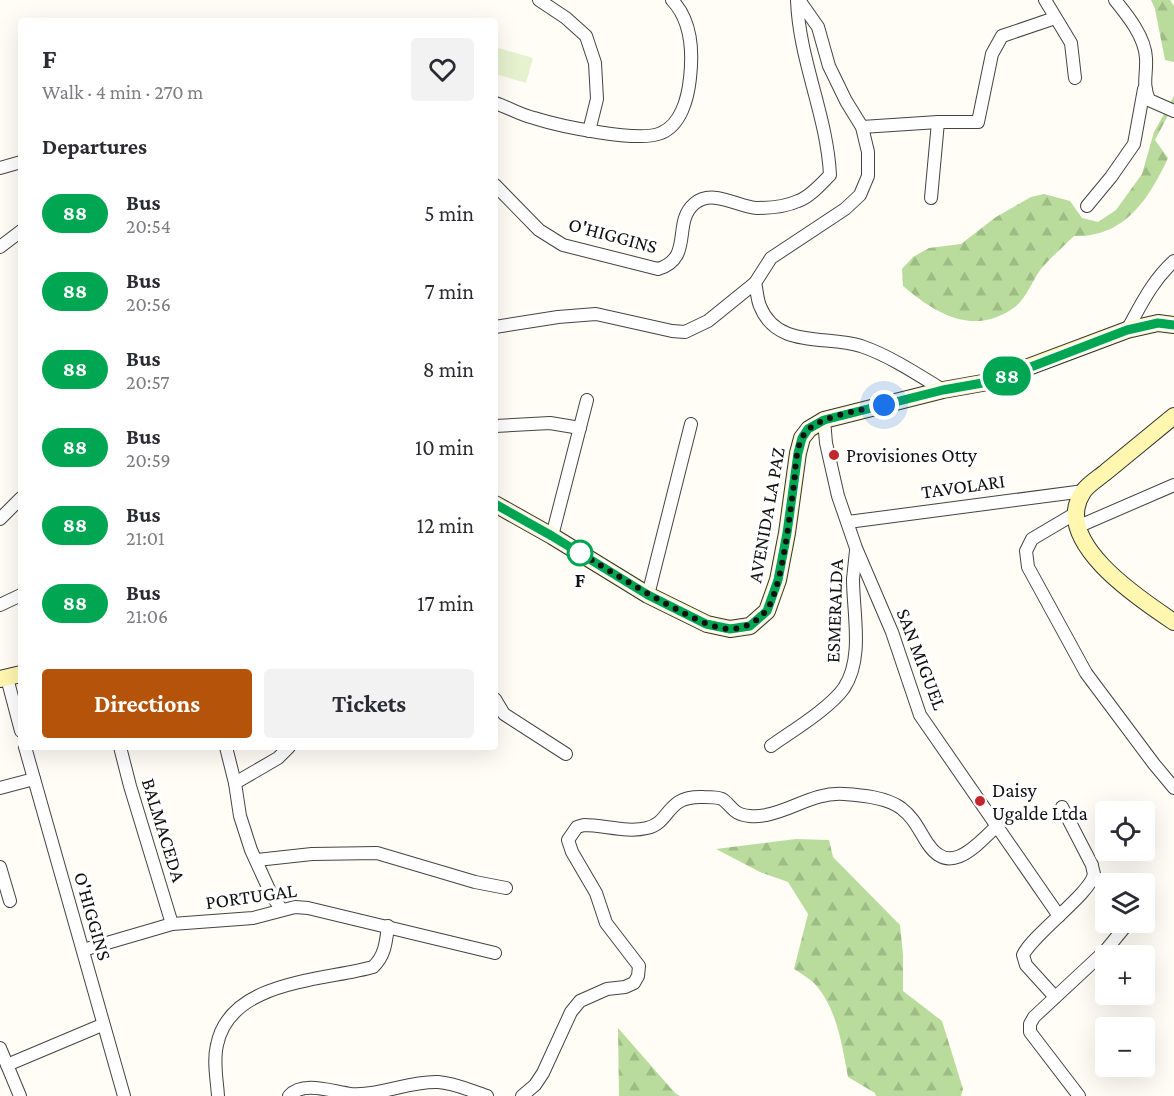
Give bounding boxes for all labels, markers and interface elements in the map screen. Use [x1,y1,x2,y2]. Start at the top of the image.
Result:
button: heart [411,38,474,101]
text: F [42,43,57,74]
text: Walk · 4 min · 270 m [42,81,203,103]
text: Departures [42,134,147,159]
text: Bus [126,190,160,215]
text: 88 [63,201,87,225]
text: 5 min [424,201,474,226]
street label: O'HIGGINS [566,213,660,257]
text: 20:54 [126,215,171,237]
text: Bus [126,268,160,293]
text: 88 [63,279,87,303]
text: 7 min [424,279,474,304]
text: 20:56 [126,293,171,315]
text: Bus [126,346,160,371]
line badge: 88 [980,356,1034,395]
text: 88 [63,357,87,381]
text: 8 min [423,357,474,382]
text: 88 [995,364,1019,388]
text: 20:57 [126,371,169,393]
your location [869,390,899,420]
text: Bus [126,424,160,449]
text: 88 [63,435,87,459]
text: 10 min [415,435,474,460]
place label: Provisiones Otty [846,444,978,467]
street label: AVENIDA LA PAZ [743,446,789,584]
marker: Provisiones Otty [827,448,841,462]
text: 20:59 [126,449,171,471]
street label: TAVOLARI [920,469,1006,503]
text: Bus [126,502,160,527]
text: 88 [63,513,87,537]
text: 12 min [417,513,474,538]
text: 21:01 [126,527,165,549]
marker: F [567,540,593,566]
street label: ESMERALDA [821,558,847,663]
place label: F [575,569,586,591]
text: Bus [126,580,160,605]
text: 88 [63,591,87,615]
text: 17 min [417,591,474,616]
text: 21:06 [126,605,168,627]
street label: SAN MIGUEL [893,605,951,713]
button: Directions [42,669,252,738]
button: Tickets [264,669,474,738]
street label: BALMACEDA [138,775,190,885]
place label: Daisy Ugalde Ltda [992,779,1088,825]
marker: Daisy Ugalde Ltda [973,794,987,808]
map controls [1095,801,1155,1077]
button: locate [1095,801,1155,861]
street label: O'HIGGINS [70,869,116,963]
button: layers [1095,873,1155,933]
street label: PORTUGAL [204,879,298,913]
button: + [1095,945,1155,1005]
button: − [1095,1017,1155,1077]

